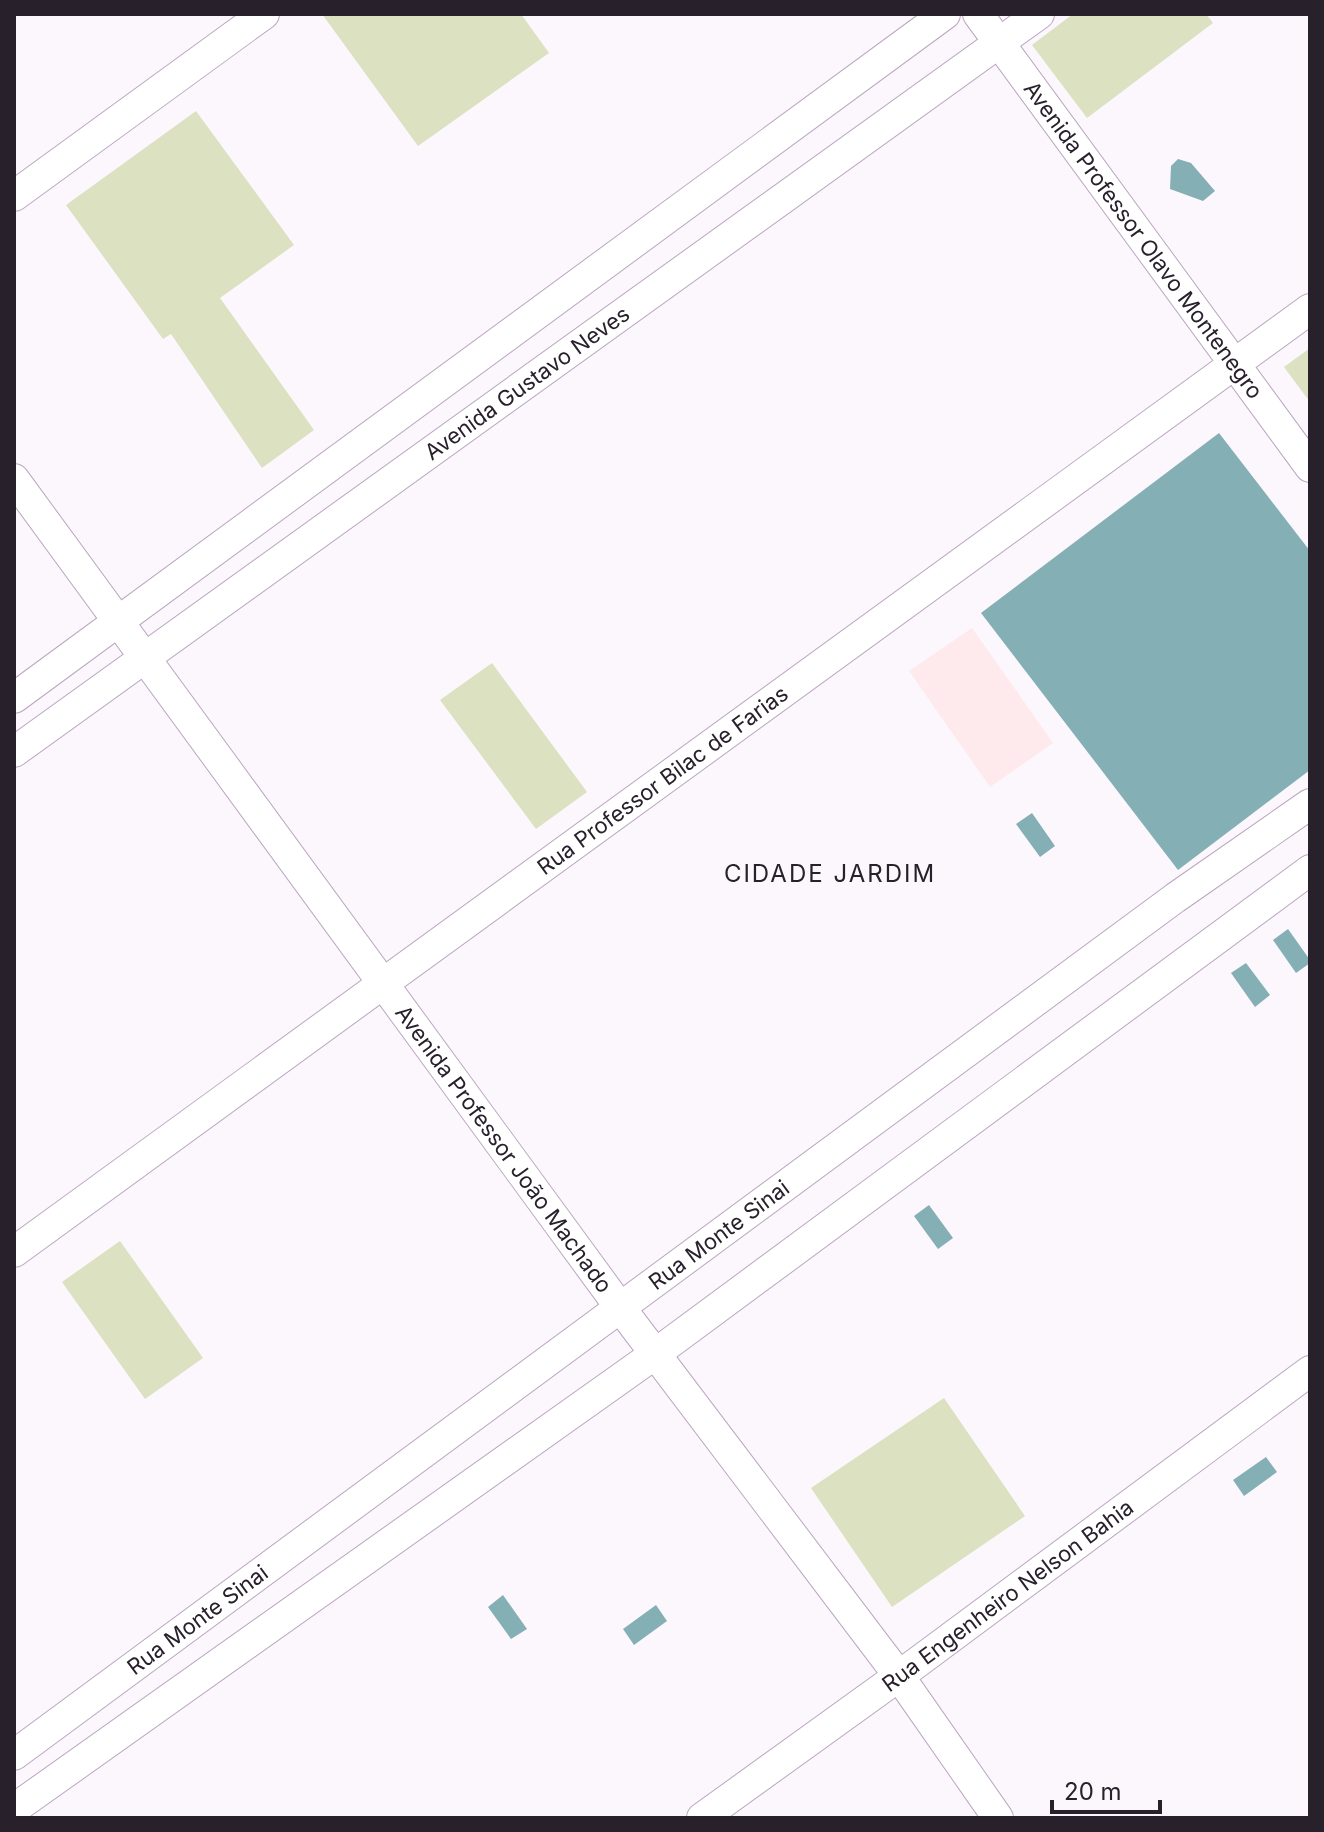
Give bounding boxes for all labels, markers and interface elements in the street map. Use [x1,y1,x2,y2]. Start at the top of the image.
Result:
street label: Avenida Professor Olavo Montenegro [1019,76,1268,404]
street label: Avenida Gustavo Neves [420,300,634,465]
street label: Rua Professor Bilac de Farias [532,680,793,880]
district label: CIDADE JARDIM [724,859,936,888]
street label: Avenida Professor João Machado [390,1000,618,1298]
street label: Rua Monte Sinai [644,1174,794,1295]
street label: Rua Engenheiro Nelson Bahia [877,1494,1138,1697]
street label: Rua Monte Sinai [122,1559,273,1680]
scale bar [1052,1764,1160,1814]
text: 20 m [1064,1777,1122,1806]

